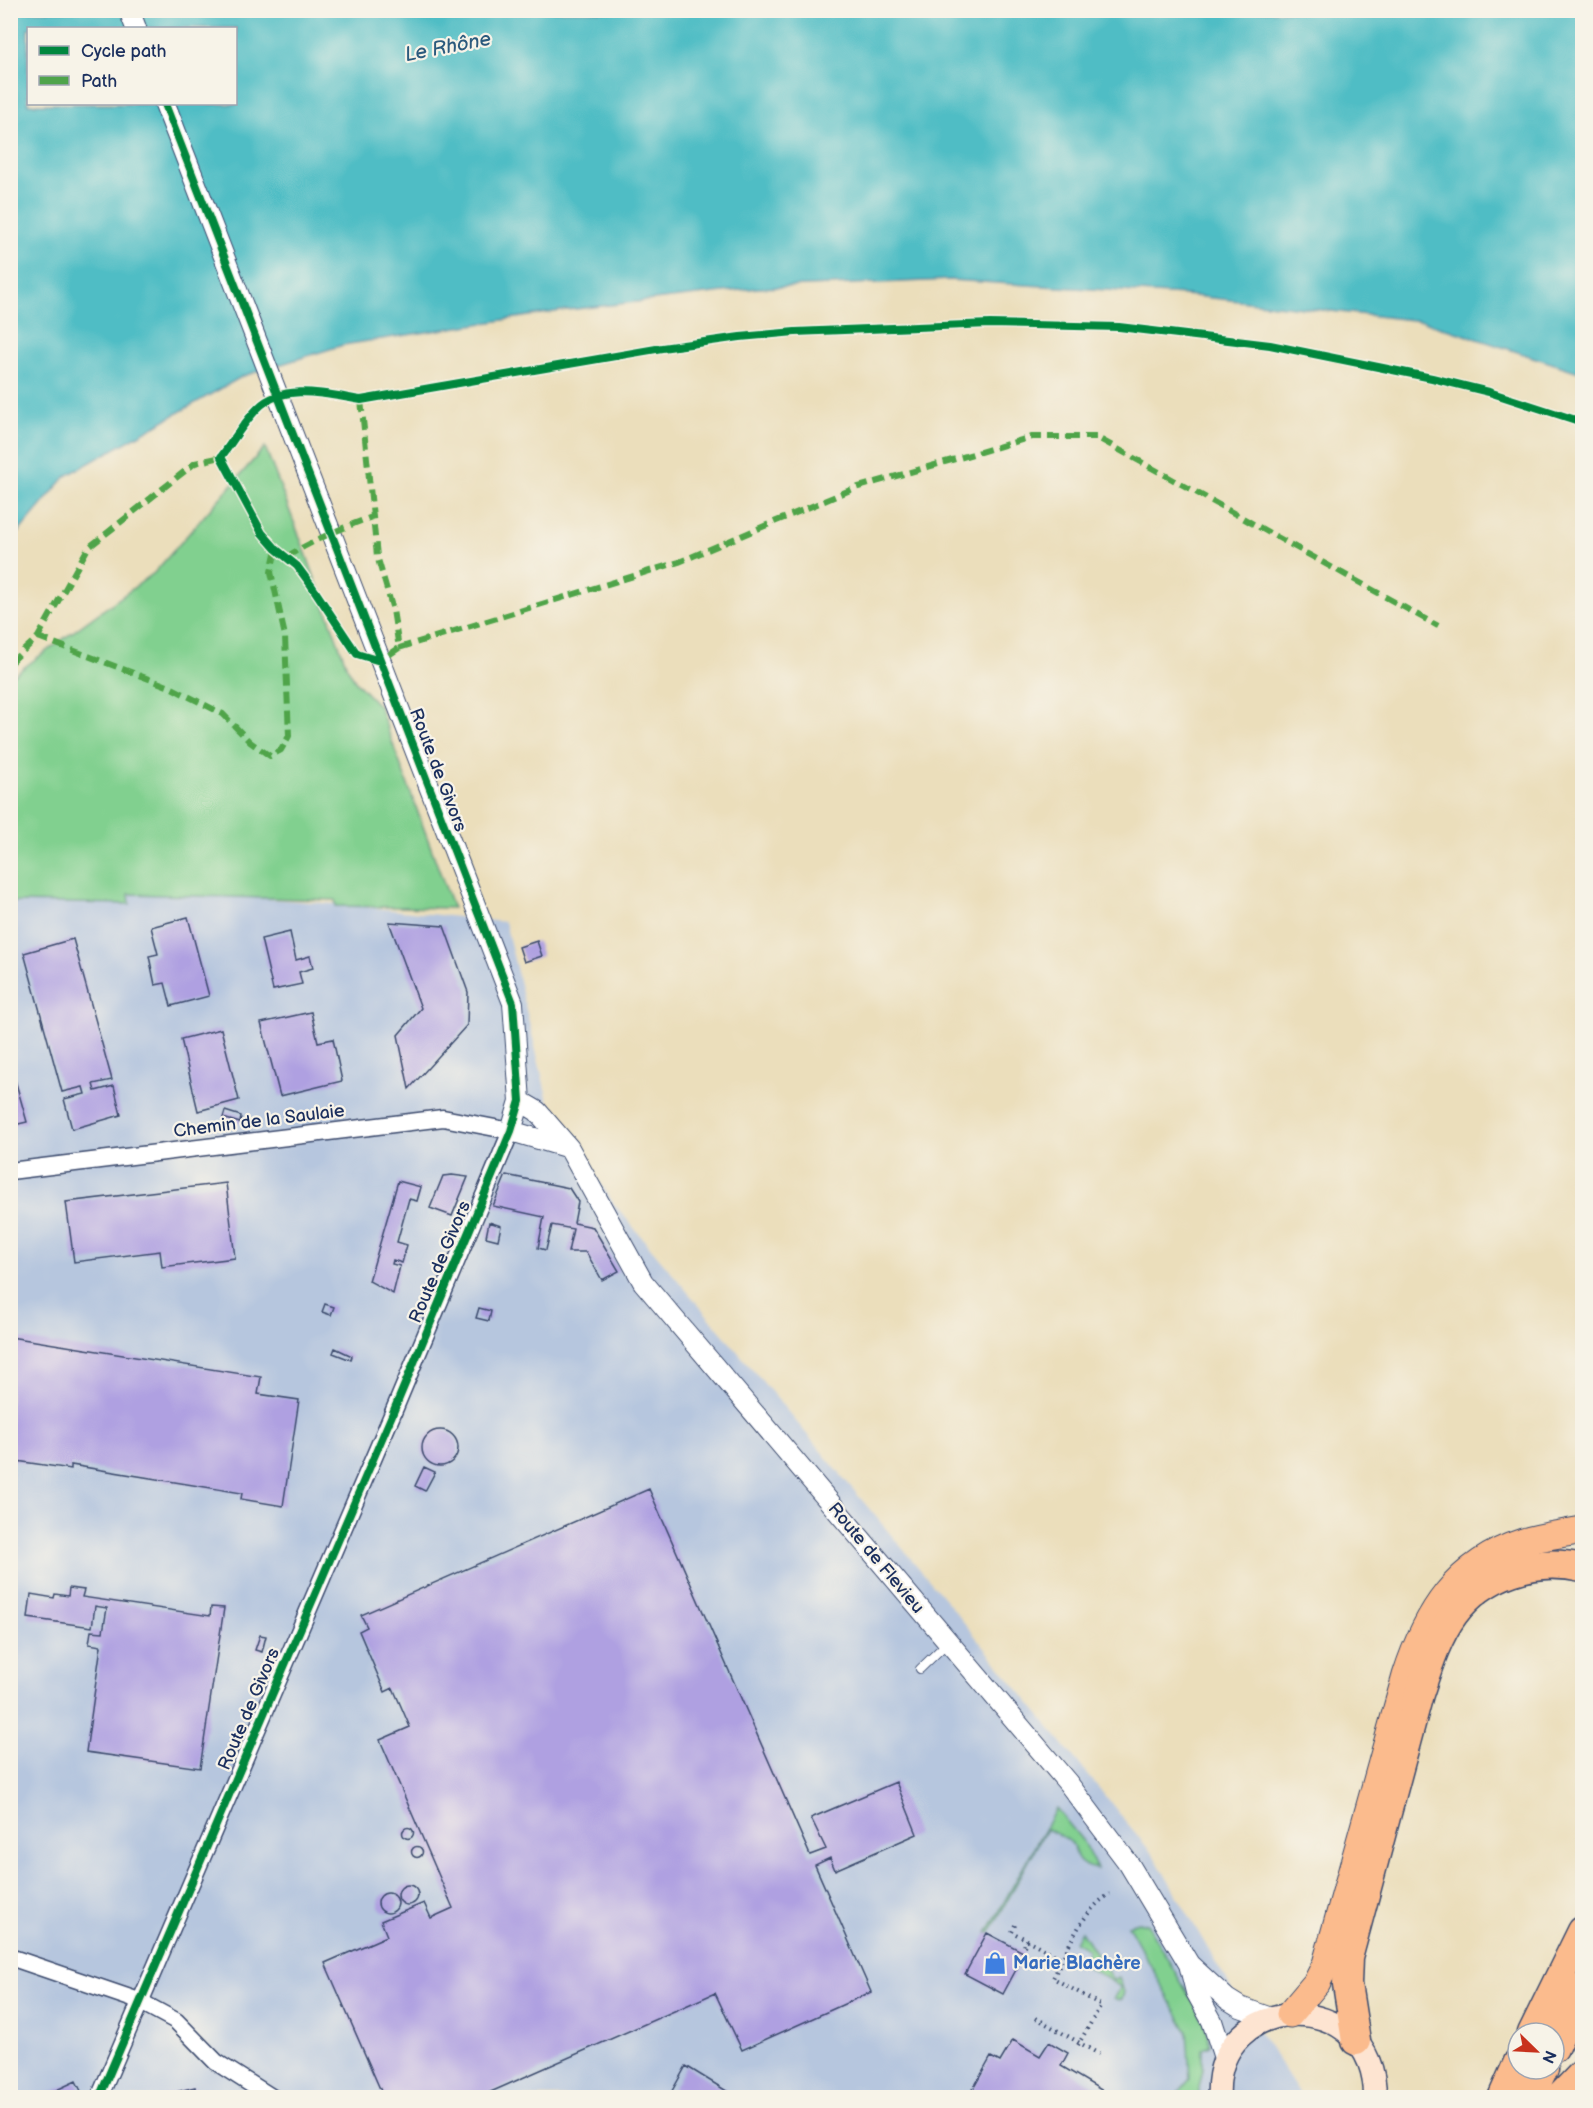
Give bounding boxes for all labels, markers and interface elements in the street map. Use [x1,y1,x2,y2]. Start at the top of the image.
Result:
legend [27,27,237,105]
water label: Le Rhône [403,27,493,67]
text: Cycle path [81,41,167,62]
text: Path [81,71,117,92]
street label: Route de Givors [405,705,471,835]
street label: Chemin de la Saulaie [172,1100,346,1142]
street label: Route de Givors [405,1198,475,1326]
street label: Route de Flevieu [824,1498,928,1618]
street label: Route de Givors [214,1645,284,1773]
shop icon: Marie Blachère [982,1950,1008,1976]
place label: Marie Blachère [1013,1953,1141,1974]
north arrow [1506,2021,1566,2081]
text: N [1537,2047,1559,2066]

